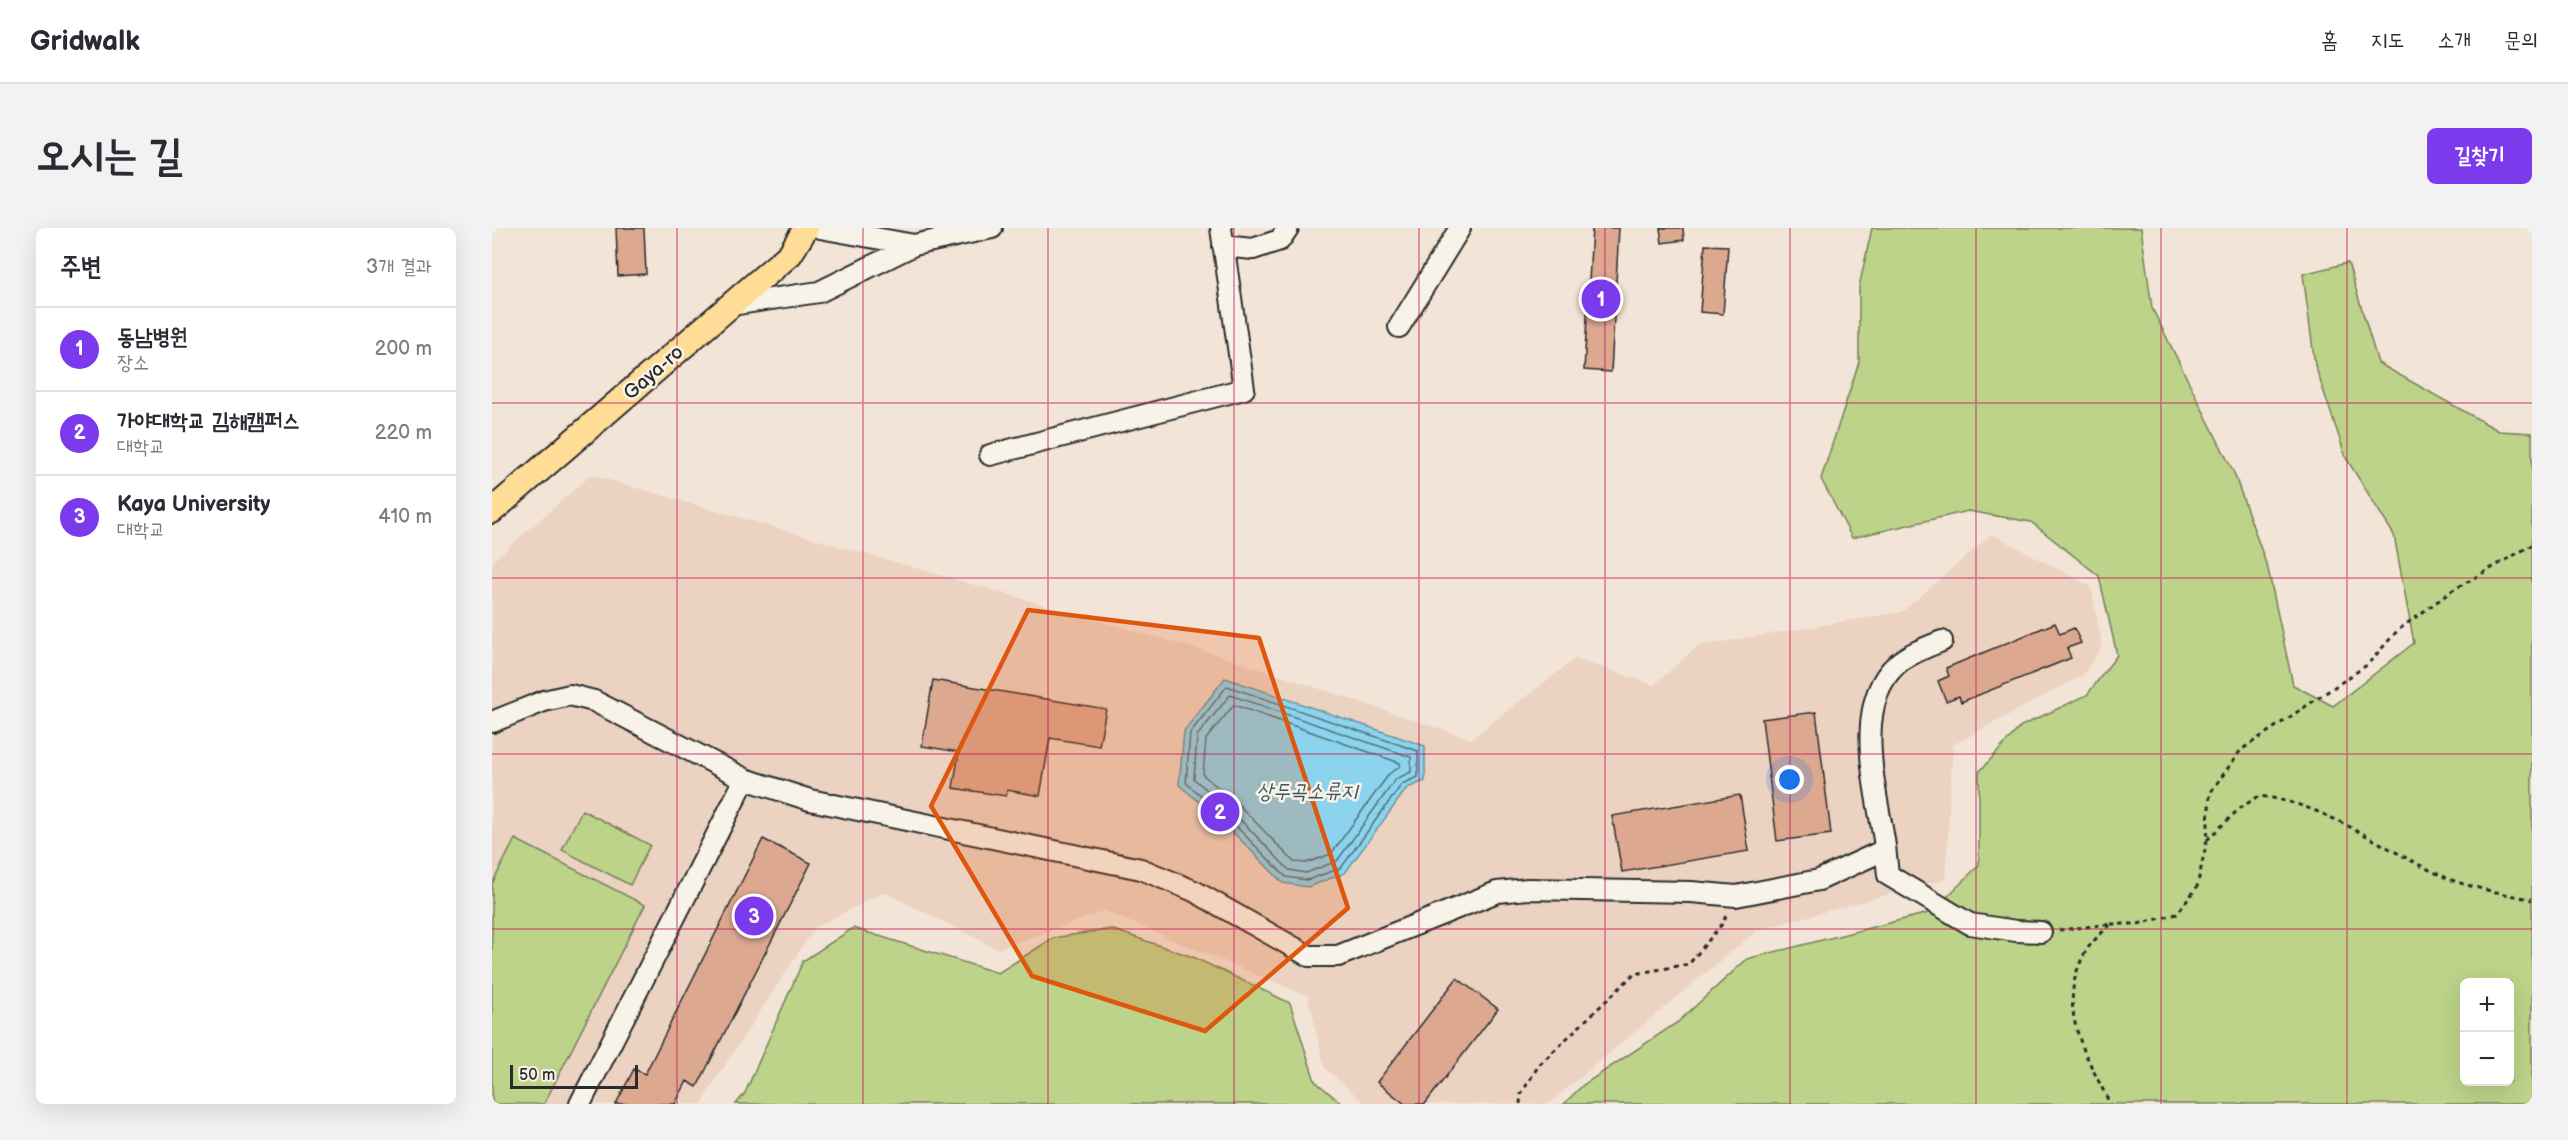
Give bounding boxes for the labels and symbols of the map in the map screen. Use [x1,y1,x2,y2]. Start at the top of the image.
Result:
pin: 1 [1582,276,1620,322]
street label: Gaya-ro [619,340,689,405]
your location [1775,765,1804,794]
water label: 상두곡소류지 [1256,779,1360,804]
pin: 2 [1200,790,1240,834]
pin: 3 [734,894,774,938]
scale bar [510,1062,638,1090]

